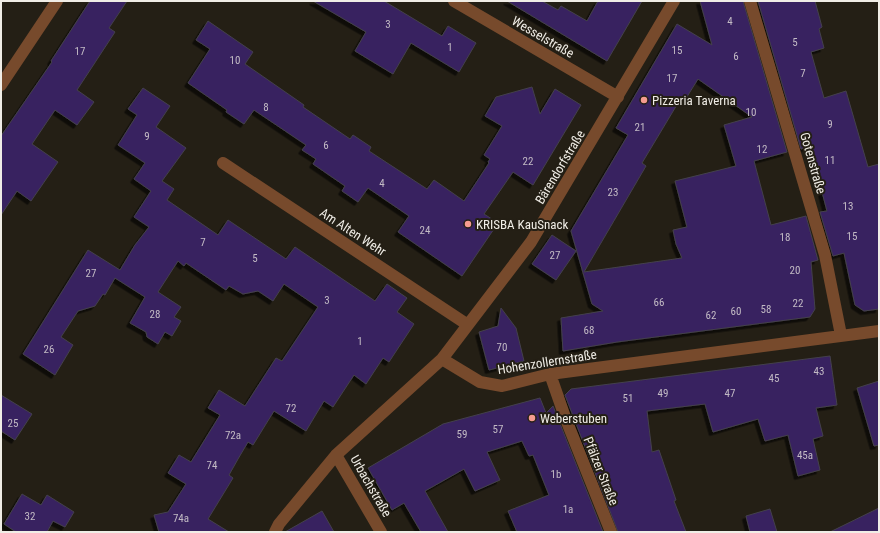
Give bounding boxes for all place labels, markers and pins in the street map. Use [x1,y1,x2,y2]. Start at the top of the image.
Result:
place label: Pizzeria Taverna [652,93,736,108]
marker: Pizzeria Taverna [639,95,649,105]
place label: KRISBA KauSnack [476,217,568,232]
marker: KRISBA KauSnack [463,219,473,229]
place label: Weberstuben [540,411,607,426]
marker: Weberstuben [527,413,537,423]

